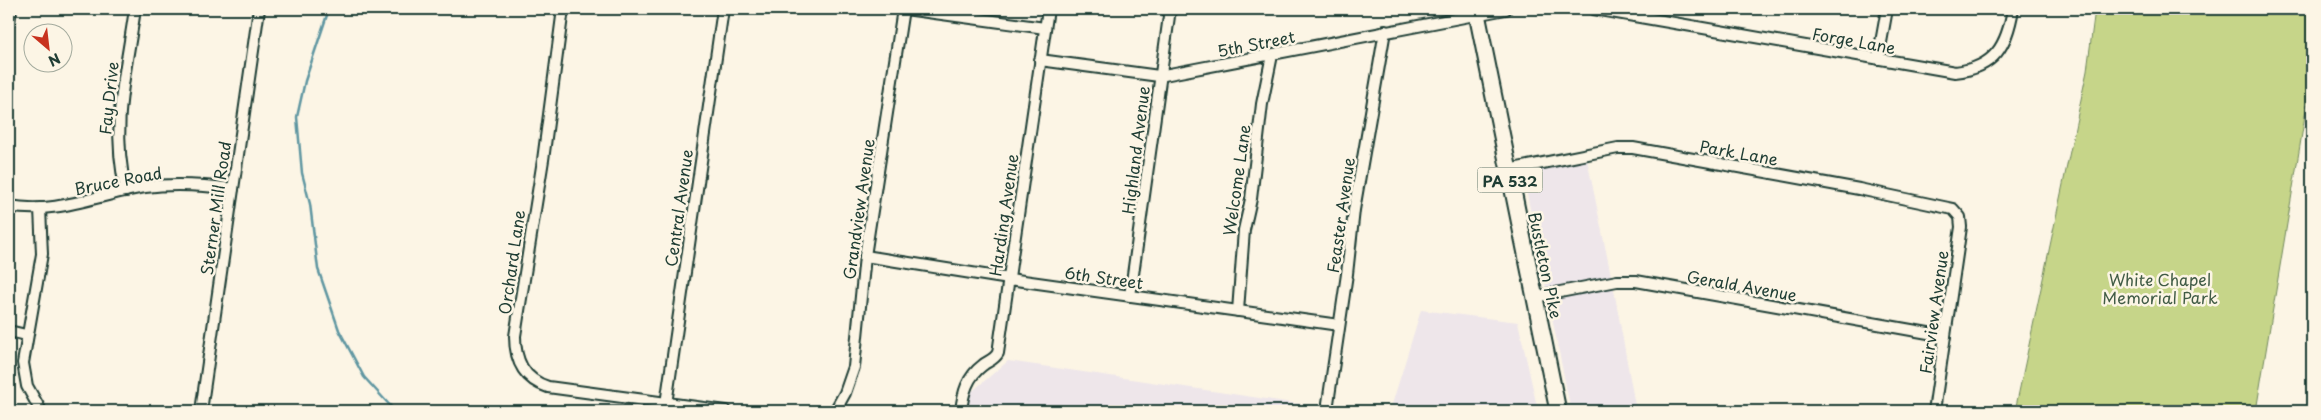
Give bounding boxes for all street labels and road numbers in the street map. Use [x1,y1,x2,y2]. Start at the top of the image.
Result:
street label: Forge Lane [1810,21,1898,59]
street label: 5th Street [1215,24,1297,62]
street label: Fay Drive [92,60,124,136]
street label: Highland Avenue [1115,84,1155,215]
street label: Welcome Lane [1216,123,1256,237]
street label: Park Lane [1698,133,1780,171]
street label: Grandview Avenue [836,137,880,281]
street label: Sterner Mill Road [194,140,236,276]
street label: Central Avenue [658,148,698,268]
street label: Harding Avenue [983,152,1024,278]
street label: Feaster Avenue [1320,155,1360,274]
street label: Bruce Road [72,160,164,200]
road number: PA 532 [1478,168,1542,192]
street label: Orchard Lane [492,208,530,316]
street label: Bustleton Pike [1523,209,1569,321]
street label: Fairview Avenue [1912,249,1954,375]
street label: 6th Street [1063,260,1145,294]
street label: Gerald Avenue [1685,264,1799,307]

